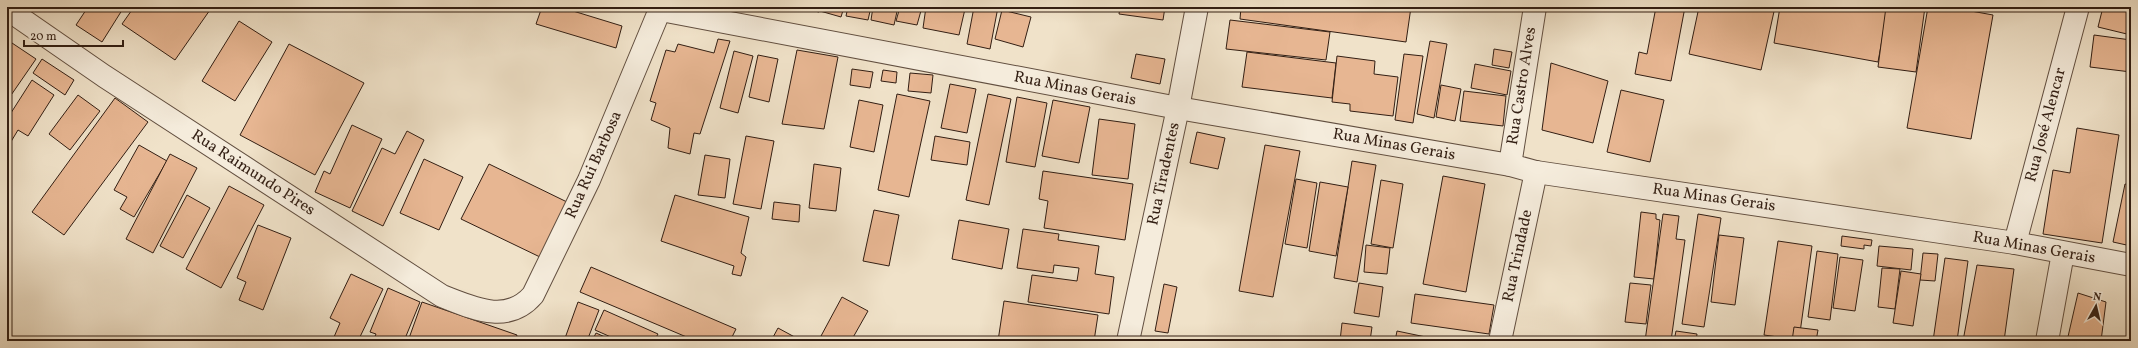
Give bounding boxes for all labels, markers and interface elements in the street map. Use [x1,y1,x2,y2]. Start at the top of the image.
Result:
scale bar [24,22,123,48]
street label: Rua Castro Alves [1502,25,1542,147]
text: 20 m [30,29,57,45]
street label: Rua José Alencar [2020,65,2072,185]
street label: Rua Minas Gerais [1012,66,1138,112]
street label: Rua Rui Barbosa [560,108,628,222]
street label: Rua Tiradentes [1142,120,1186,228]
street label: Rua Minas Gerais [1331,123,1457,167]
street label: Rua Raimundo Pires [187,125,319,221]
street label: Rua Minas Gerais [1651,178,1777,218]
street label: Rua Trindade [1497,208,1539,304]
street label: Rua Minas Gerais [1971,226,2097,270]
north arrow [2076,286,2116,326]
text: N [2092,290,2102,306]

